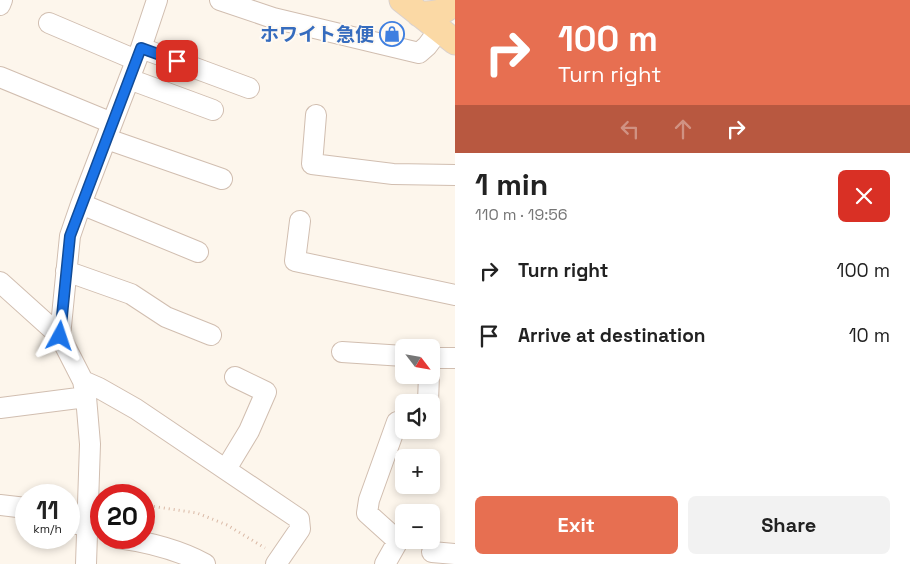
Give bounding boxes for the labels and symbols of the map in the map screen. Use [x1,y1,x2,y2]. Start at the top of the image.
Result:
shop icon: ホワイト急便 [379,21,405,47]
place label: ホワイト急便 [260,22,374,47]
pin [156,40,198,82]
position arrow [33,309,85,361]
north arrow [395,339,440,384]
speed limit sign: 20 [90,484,155,549]

